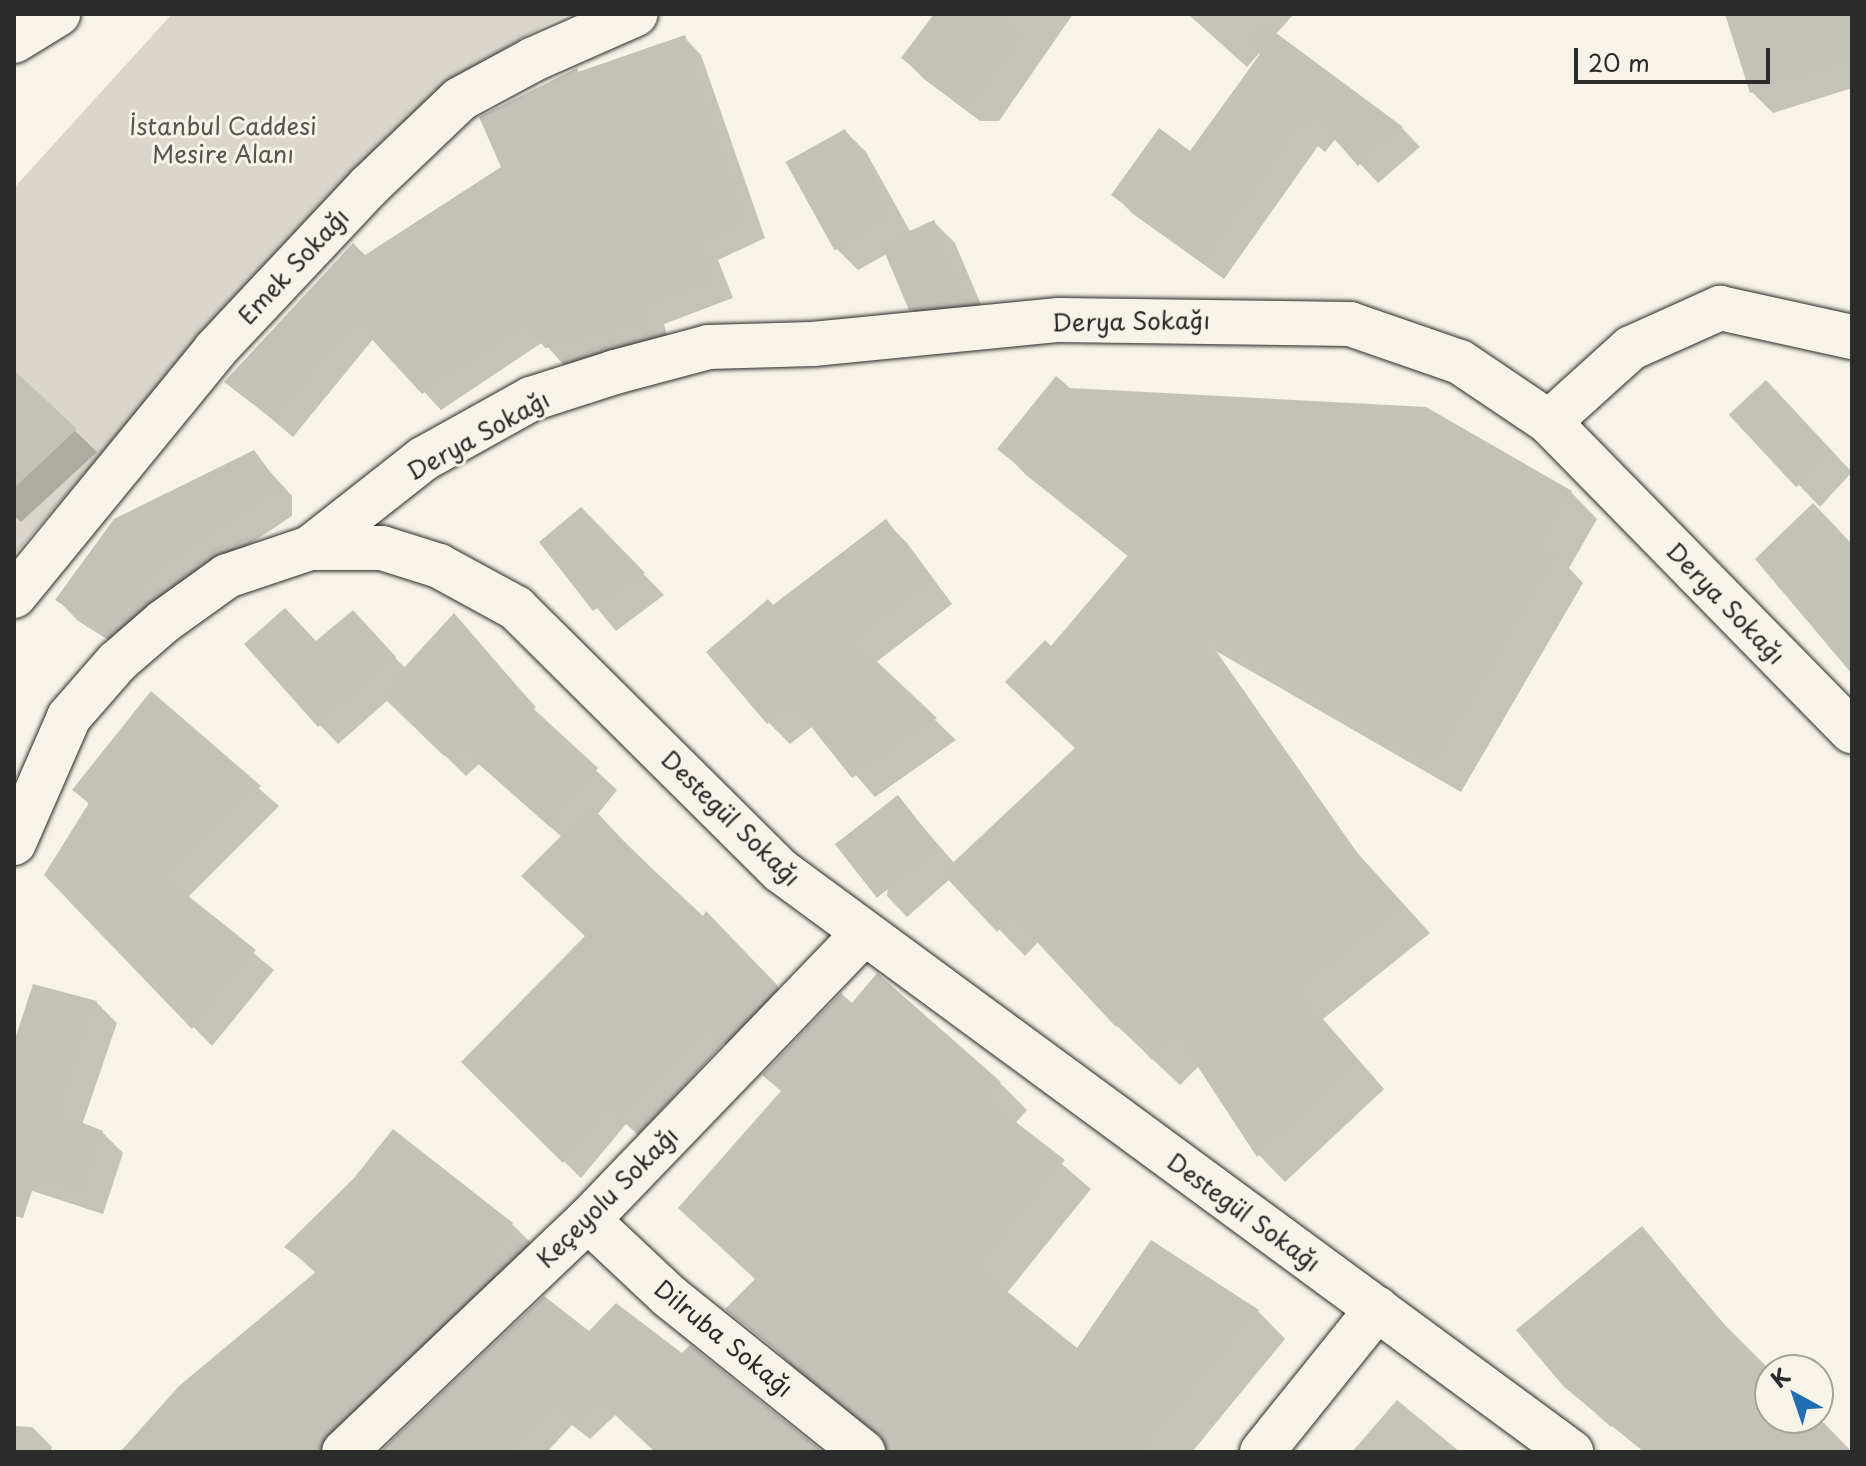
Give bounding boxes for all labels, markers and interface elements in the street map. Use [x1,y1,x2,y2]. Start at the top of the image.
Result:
scale bar [1578,32,1774,82]
text: 20 m [1588,44,1650,80]
park label: İstanbul Caddesi Mesire Alanı [128,112,318,168]
street label: Emek Sokağı [232,202,354,330]
street label: Derya Sokağı [1051,305,1211,337]
street label: Derya Sokağı [402,384,554,486]
street label: Derya Sokağı [1661,536,1791,670]
street label: Destegül Sokağı [655,744,807,892]
street label: Keçeyolu Sokağı [531,1121,683,1273]
street label: Destegül Sokağı [1162,1147,1326,1277]
street label: Dilruba Sokağı [649,1274,799,1402]
north arrow [1754,1354,1834,1434]
text: K [1763,1359,1796,1395]

